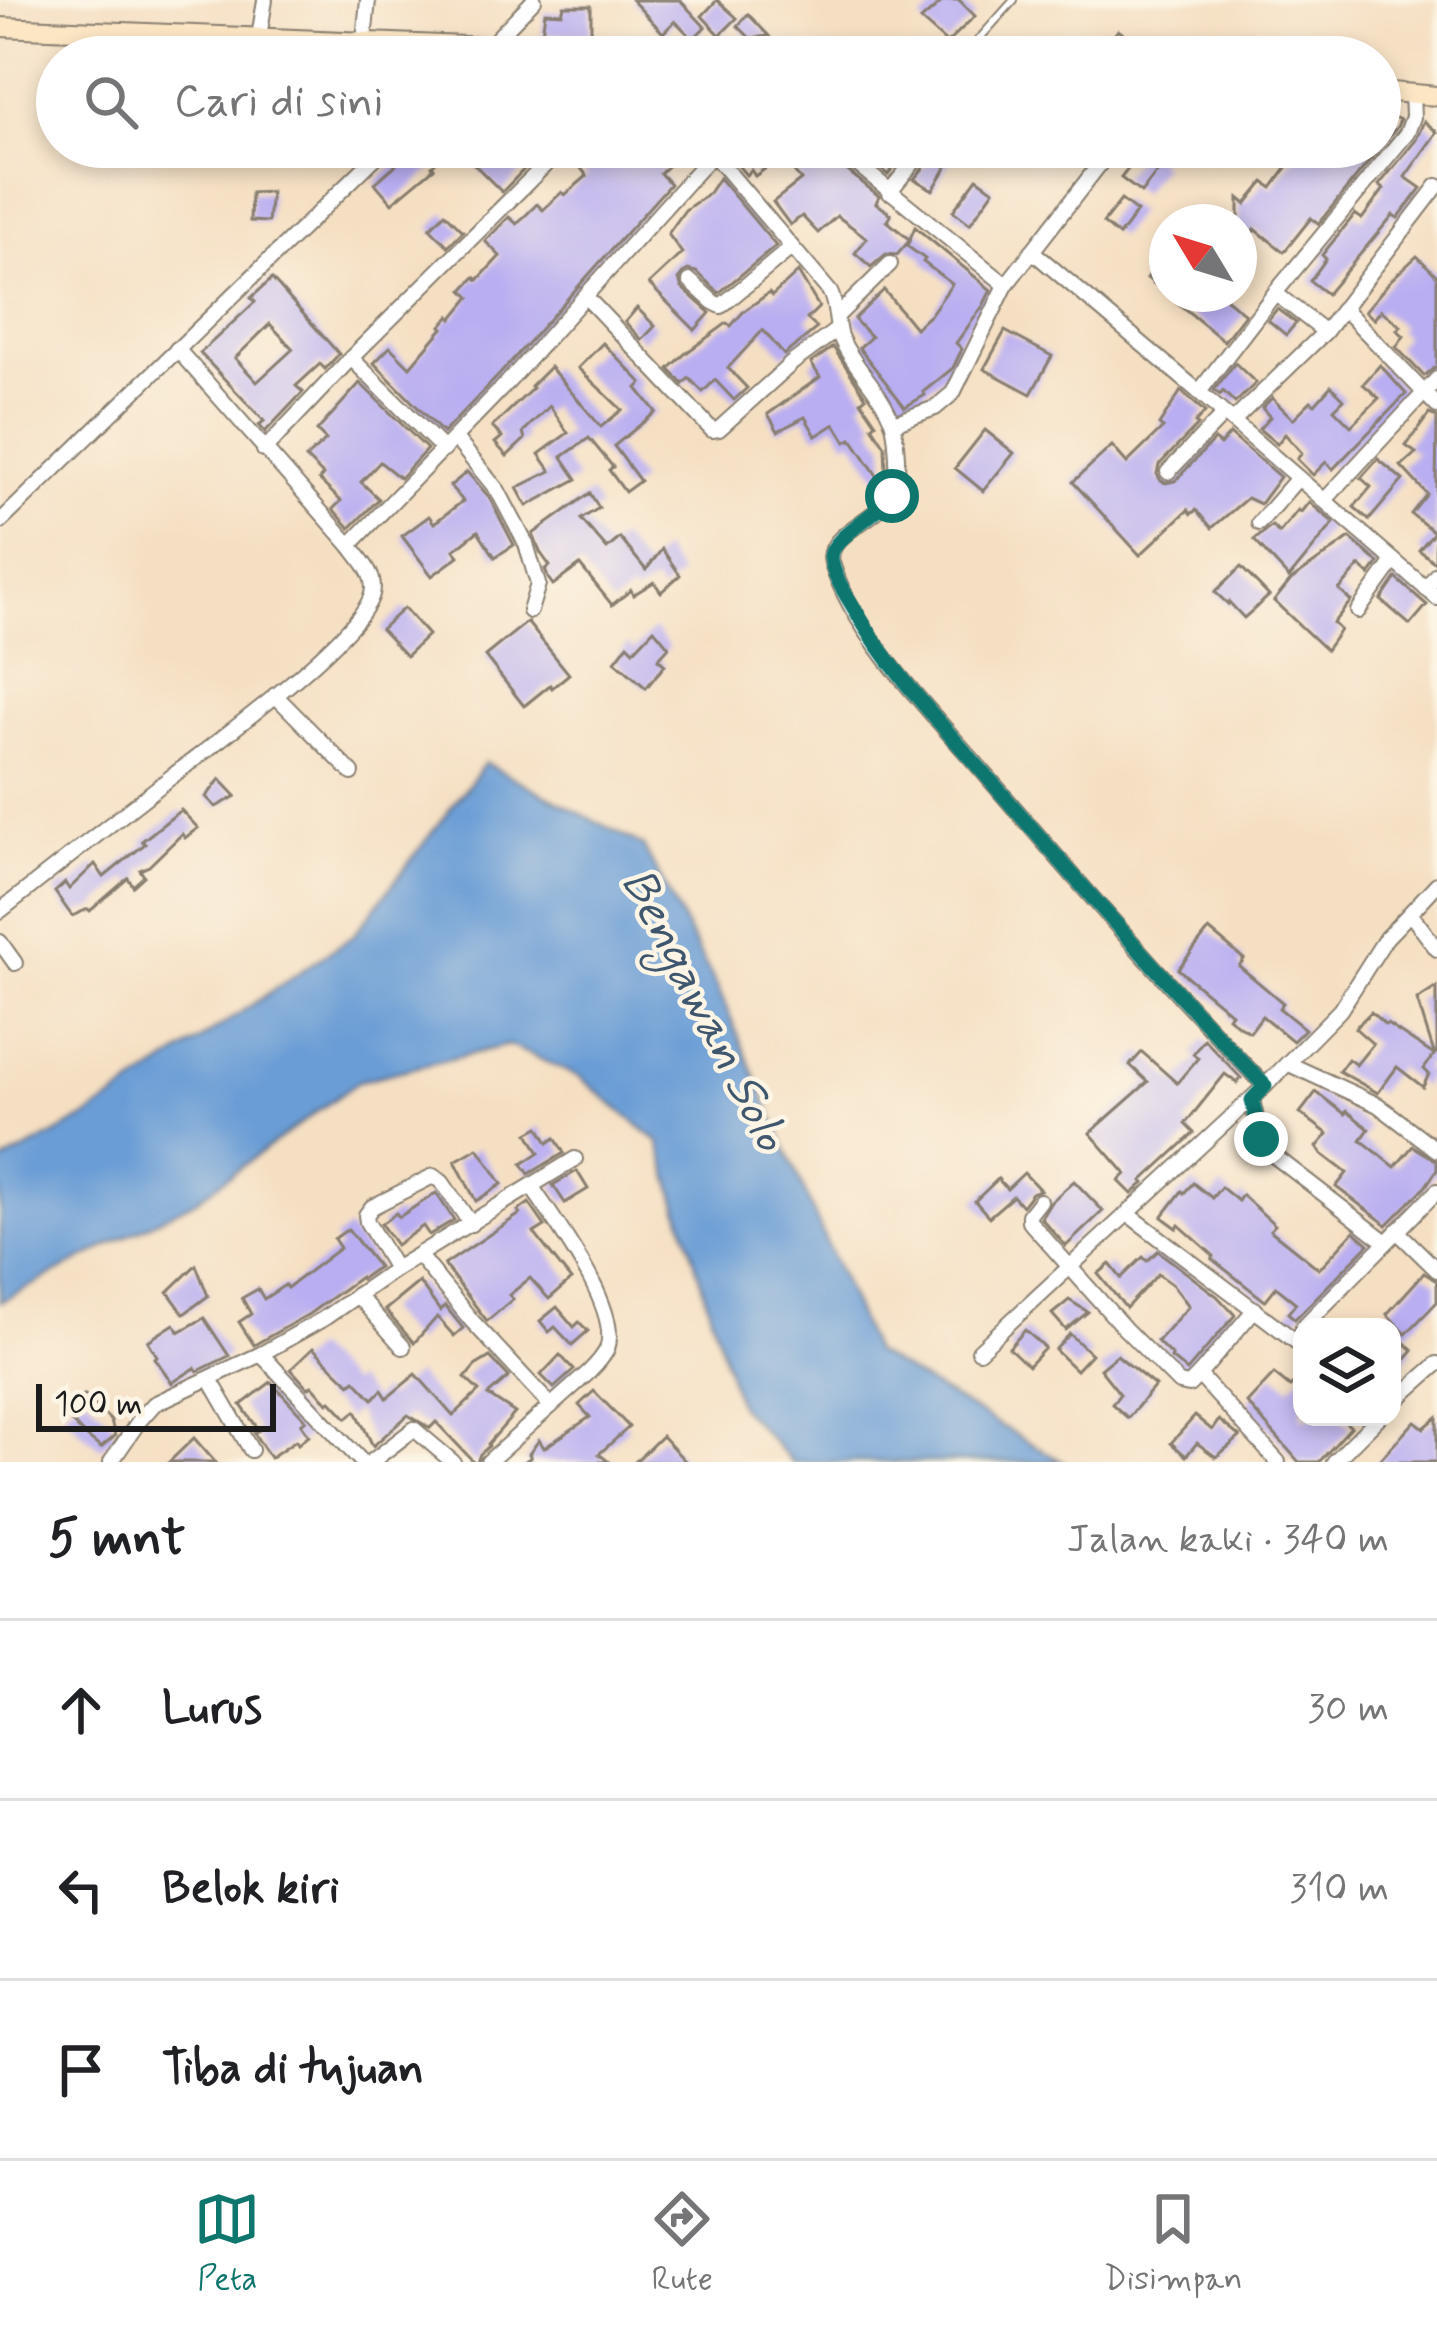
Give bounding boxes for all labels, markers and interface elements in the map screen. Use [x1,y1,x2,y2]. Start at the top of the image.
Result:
search box [36,36,1401,168]
icon: search [78,69,144,135]
text: Cari di sini [174,73,383,132]
north arrow [1149,204,1257,312]
route start [865,469,919,523]
water label: Bengawan Solo [601,858,802,1165]
route end [1234,1112,1288,1166]
map controls [1293,1318,1401,1426]
button: layers [1293,1318,1401,1426]
scale bar [36,1378,276,1431]
text: 100 m [54,1383,143,1427]
text: 5 mnt [48,1507,185,1573]
text: Jalan kaki · 340 m [1067,1515,1389,1566]
icon: ahead [48,1677,114,1743]
text: Lurus [162,1680,262,1739]
text: 30 m [1307,1684,1389,1735]
icon: left [48,1857,114,1923]
text: Belok kiri [162,1860,339,1919]
text: 310 m [1290,1864,1389,1915]
icon: arrive [48,2037,114,2103]
text: Tiba di tujuan [162,2040,424,2099]
tab: Peta [194,2186,260,2302]
tab: Rute [649,2186,715,2302]
tab: Disimpan [1104,2186,1243,2302]

